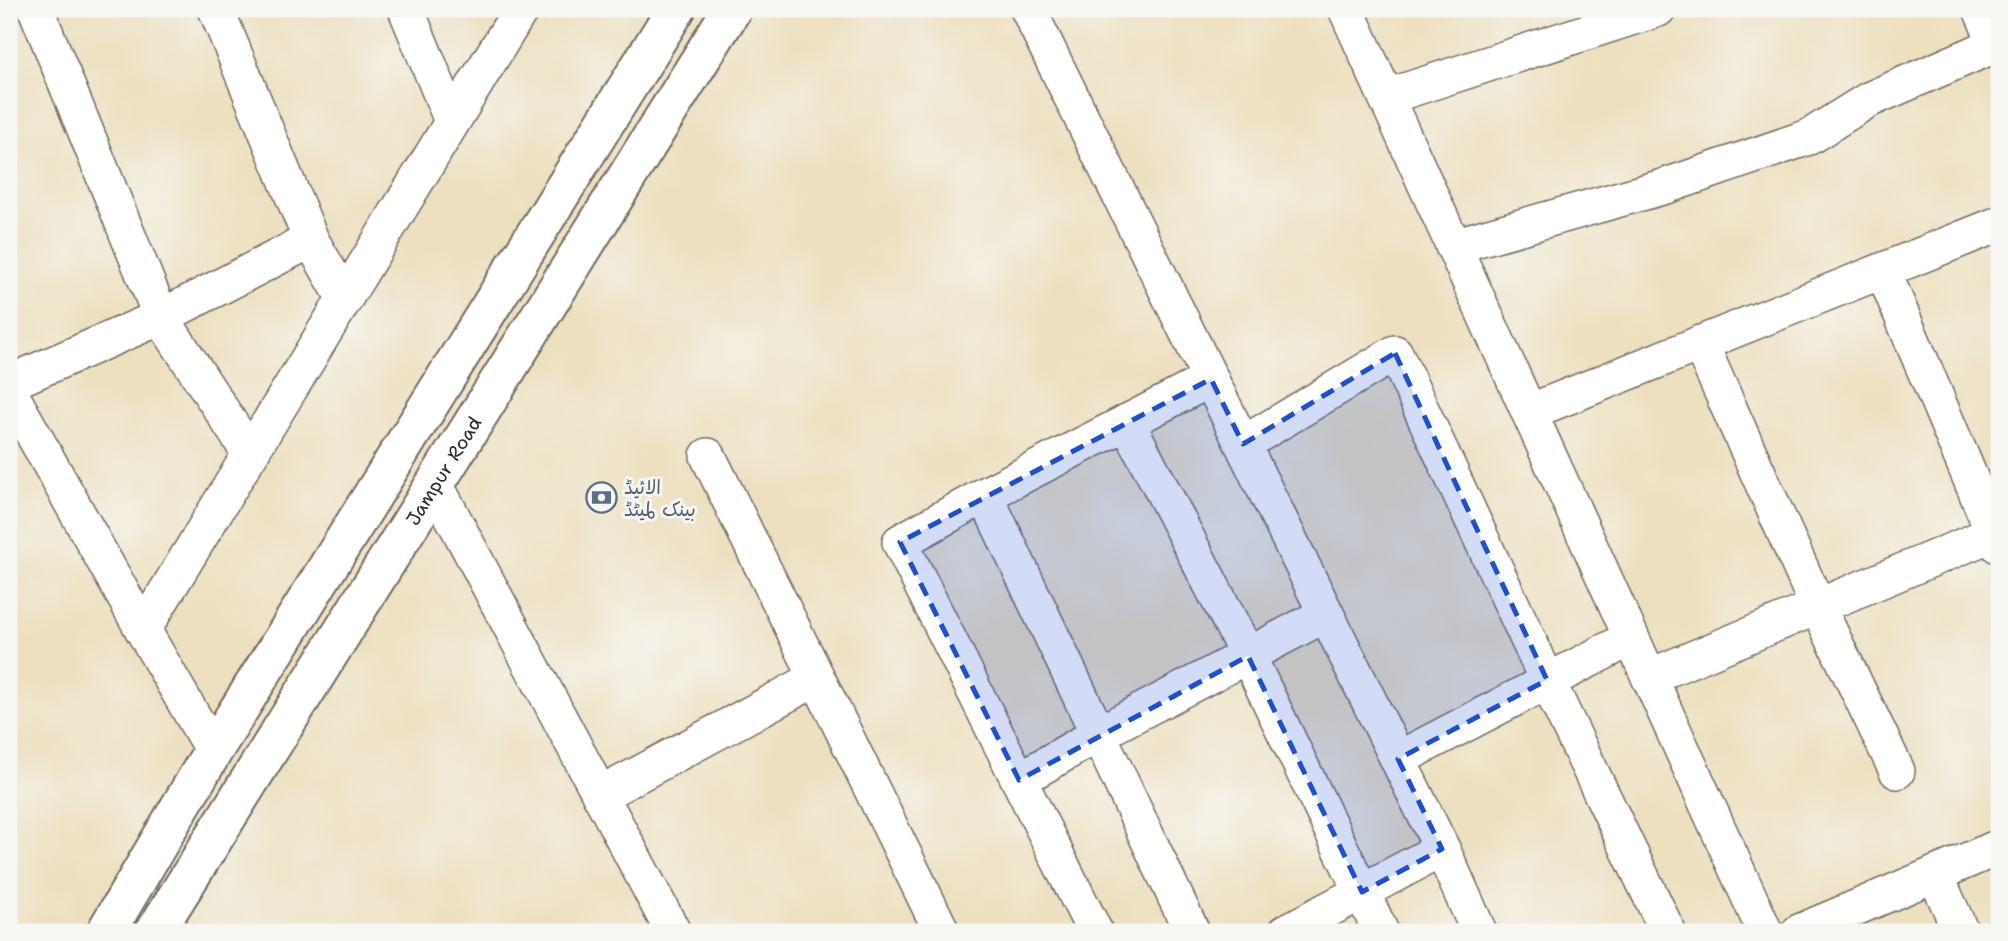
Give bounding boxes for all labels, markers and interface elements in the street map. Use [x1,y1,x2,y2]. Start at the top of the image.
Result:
street label: Jampur Road [400,412,487,530]
place label: الائیڈ بینک لمیٹڈ [624,475,696,522]
bank icon: الائیڈ بینک لمیٹڈ [584,481,618,515]

